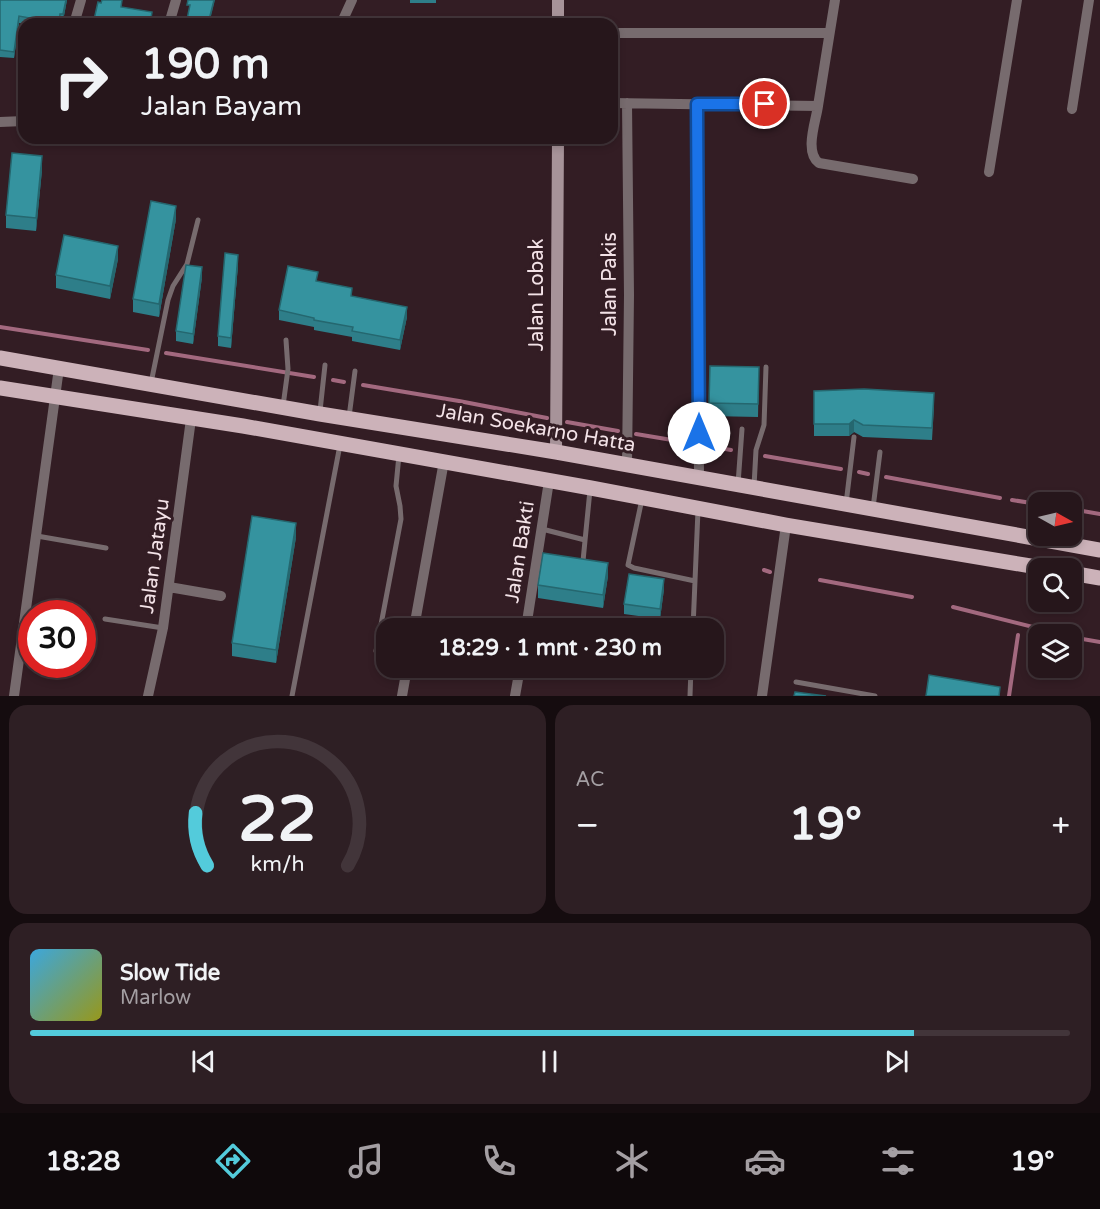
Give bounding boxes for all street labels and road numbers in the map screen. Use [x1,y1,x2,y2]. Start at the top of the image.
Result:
street label: Jalan Pakis [598,232,622,336]
street label: Jalan Lobak [525,239,549,351]
street label: Jalan Soekarno Hatta [435,399,637,457]
street label: Jalan Jatayu [135,497,175,615]
street label: Jalan Bakti [500,499,540,605]

